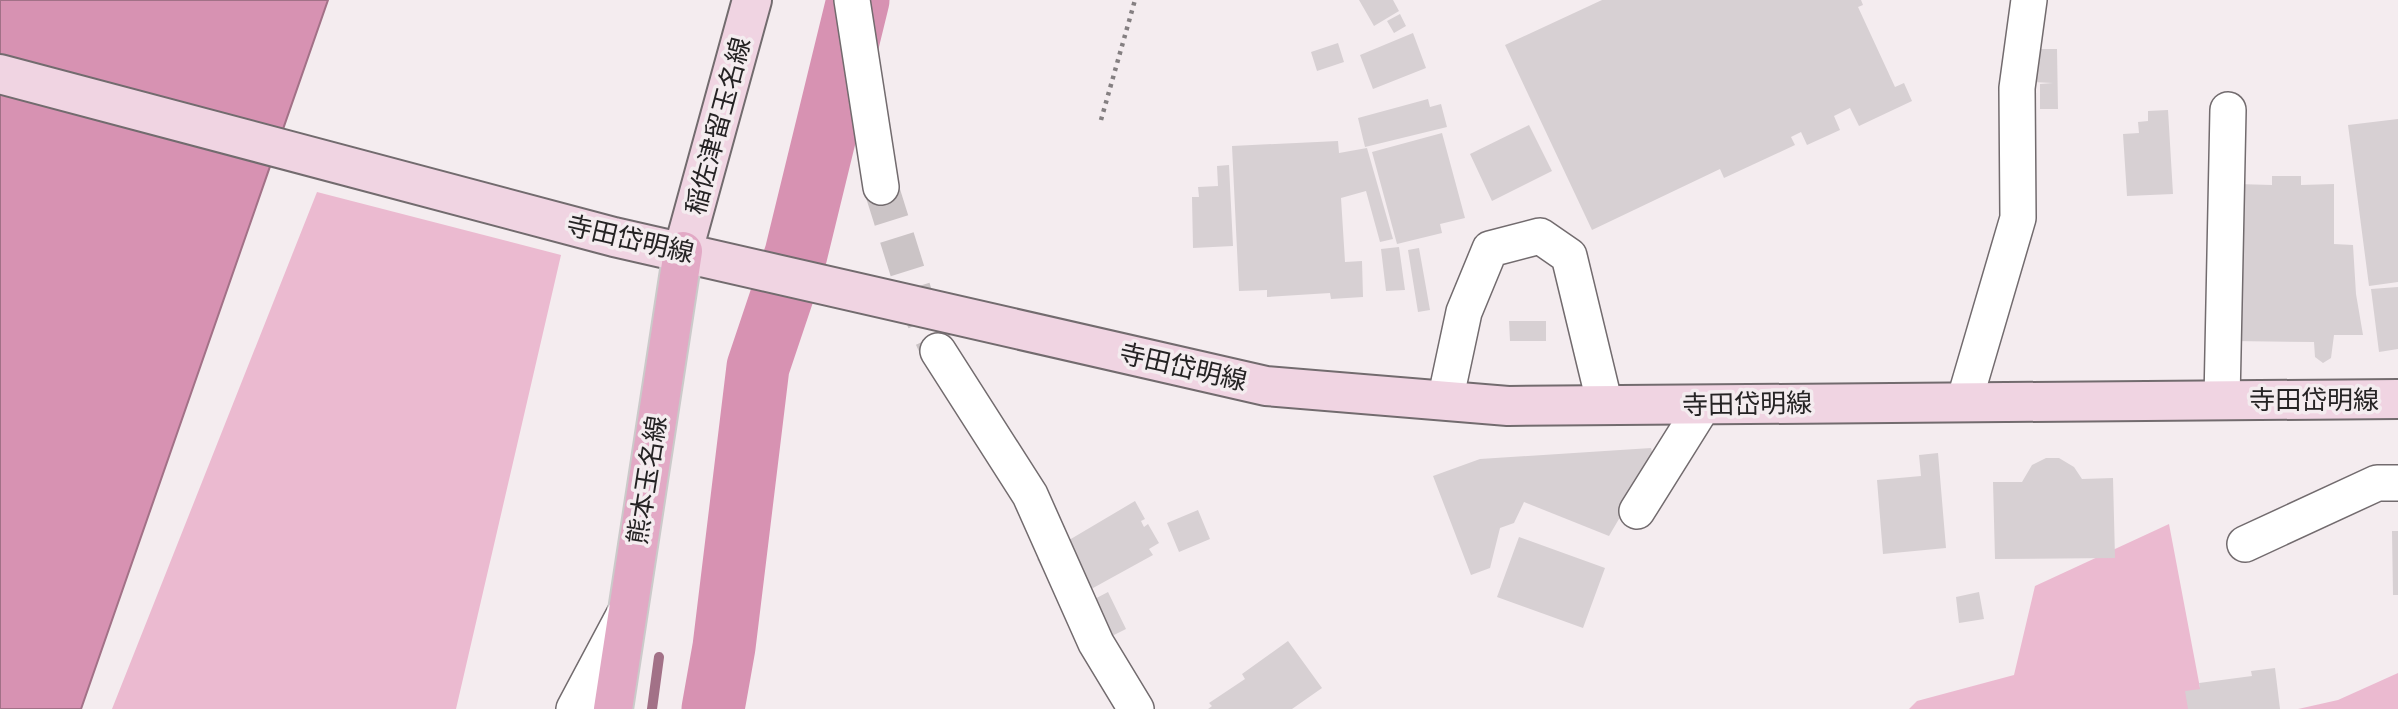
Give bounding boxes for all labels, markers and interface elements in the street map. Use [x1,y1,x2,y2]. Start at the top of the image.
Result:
street label: 稲佐津留玉名線 [678,34,755,218]
street label: 寺田岱明線 [564,208,697,267]
street label: 寺田岱明線 [1117,336,1250,395]
street label: 寺田岱明線 [2249,383,2379,414]
street label: 寺田岱明線 [1682,386,1812,419]
street label: 熊本玉名線 [620,413,671,546]

